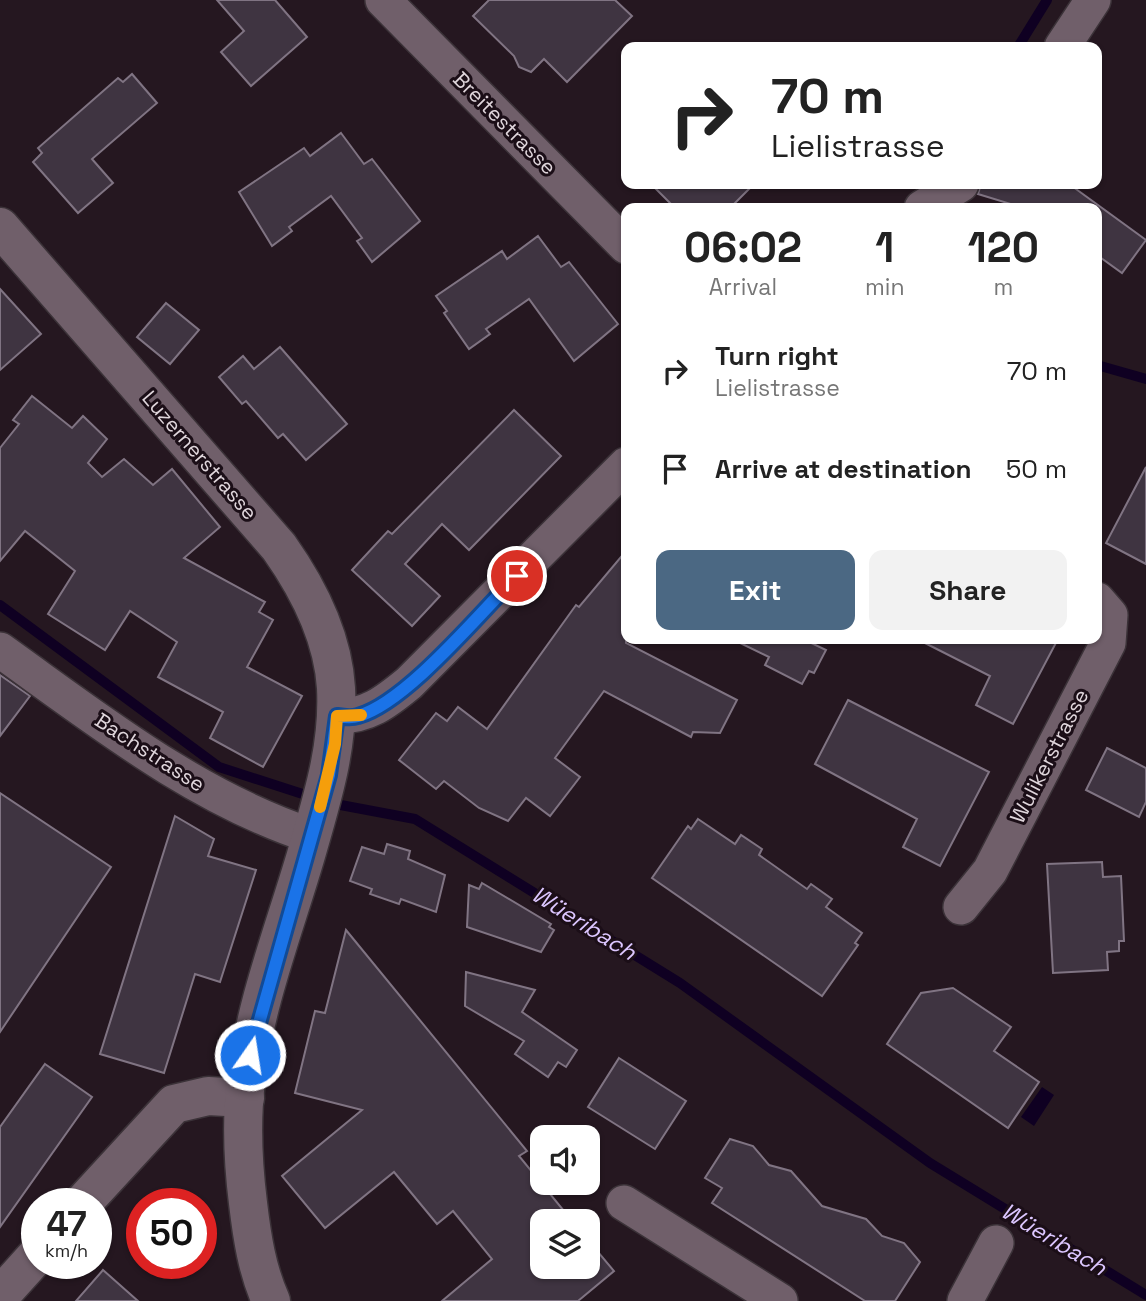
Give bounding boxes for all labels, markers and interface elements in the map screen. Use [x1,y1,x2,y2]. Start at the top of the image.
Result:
text: 70 m [771,65,884,127]
street label: Breitestrasse [448,66,562,180]
icon: right [656,70,747,161]
text: Lielistrasse [771,126,945,166]
text: 06:02 [684,221,802,274]
text: 1 [875,221,894,274]
text: 120 [968,221,1039,274]
text: Arrival [709,272,777,302]
text: min [865,272,905,302]
text: m [993,272,1013,302]
text: Turn right [715,339,839,373]
icon: right [656,352,694,390]
text: 70 m [1007,354,1067,388]
text: Lielistrasse [715,373,840,403]
street label: Luzernerstrasse [136,385,264,525]
icon: arrive [656,450,694,488]
text: Arrive at destination [715,452,972,486]
text: 50 m [1006,452,1067,486]
pin [487,546,547,606]
button: Exit [656,550,855,630]
button: Share [869,550,1067,630]
icon: arrive [498,557,536,595]
street label: Wulikerstrasse [1004,684,1094,828]
street label: Bachstrasse [90,706,210,798]
water label: Wüeribach [526,879,643,967]
position arrow [213,1018,287,1092]
map controls [530,1125,600,1279]
button: sound [530,1125,600,1195]
speed limit sign: 50 [126,1188,217,1279]
water label: Wüeribach [996,1196,1113,1283]
text: 47 [46,1202,87,1246]
button: layers [530,1209,600,1279]
text: km/h [45,1239,88,1262]

